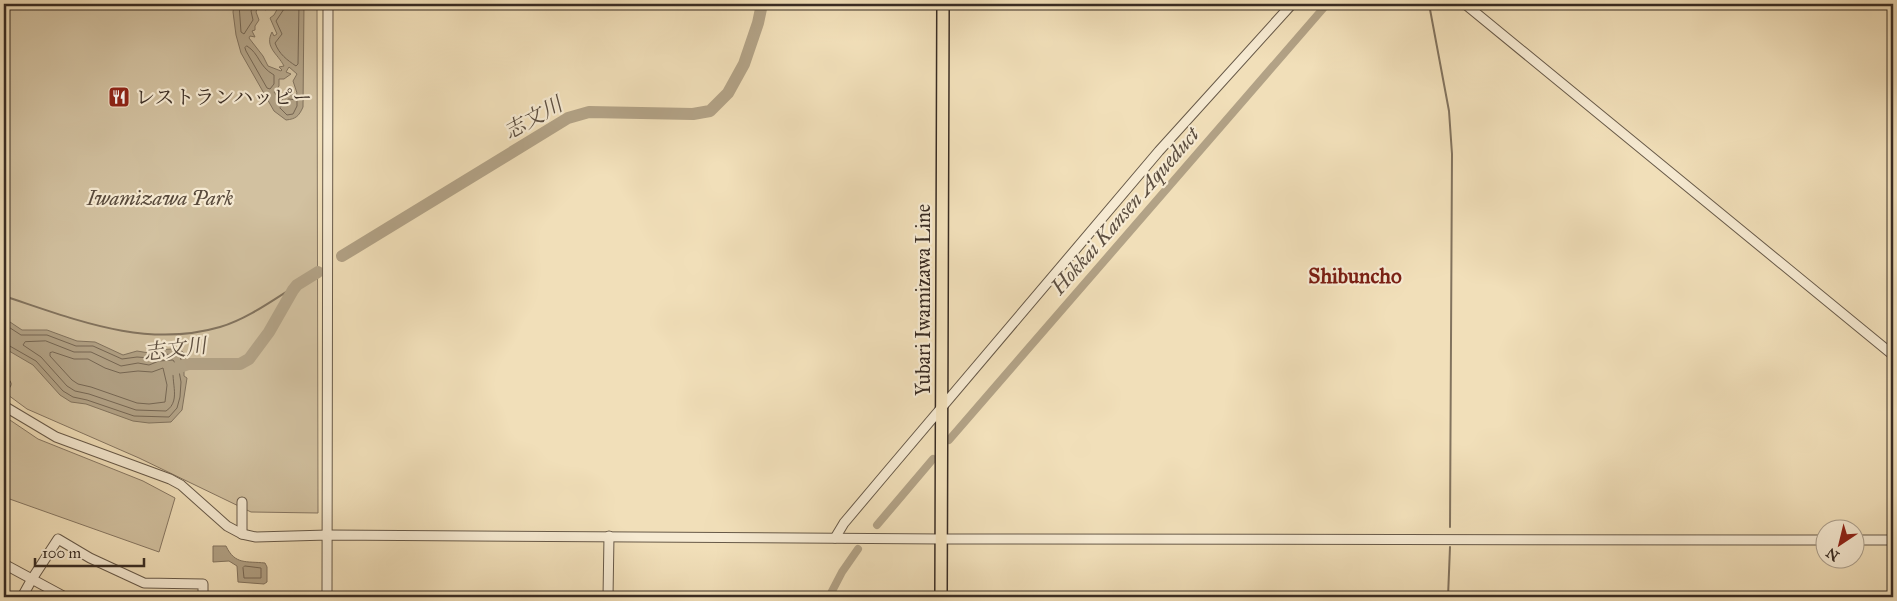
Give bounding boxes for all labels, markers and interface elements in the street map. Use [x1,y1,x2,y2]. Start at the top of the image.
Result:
restaurant icon: レストランハッピー [107,85,131,109]
place label: レストランハッピー [135,85,312,109]
water label: 志文川 [499,90,569,145]
water label: Hokkai Kansen Aqueduct [1045,121,1206,301]
park label: Iwamizawa Park [86,186,233,210]
street label: Yubari Iwamizawa Line [911,204,935,396]
district label: Shibuncho [1308,263,1402,289]
water label: 志文川 [142,332,210,366]
north arrow [1814,518,1864,568]
scale bar [35,536,144,568]
text: 100 m [42,544,82,562]
text: N [1823,544,1843,565]

